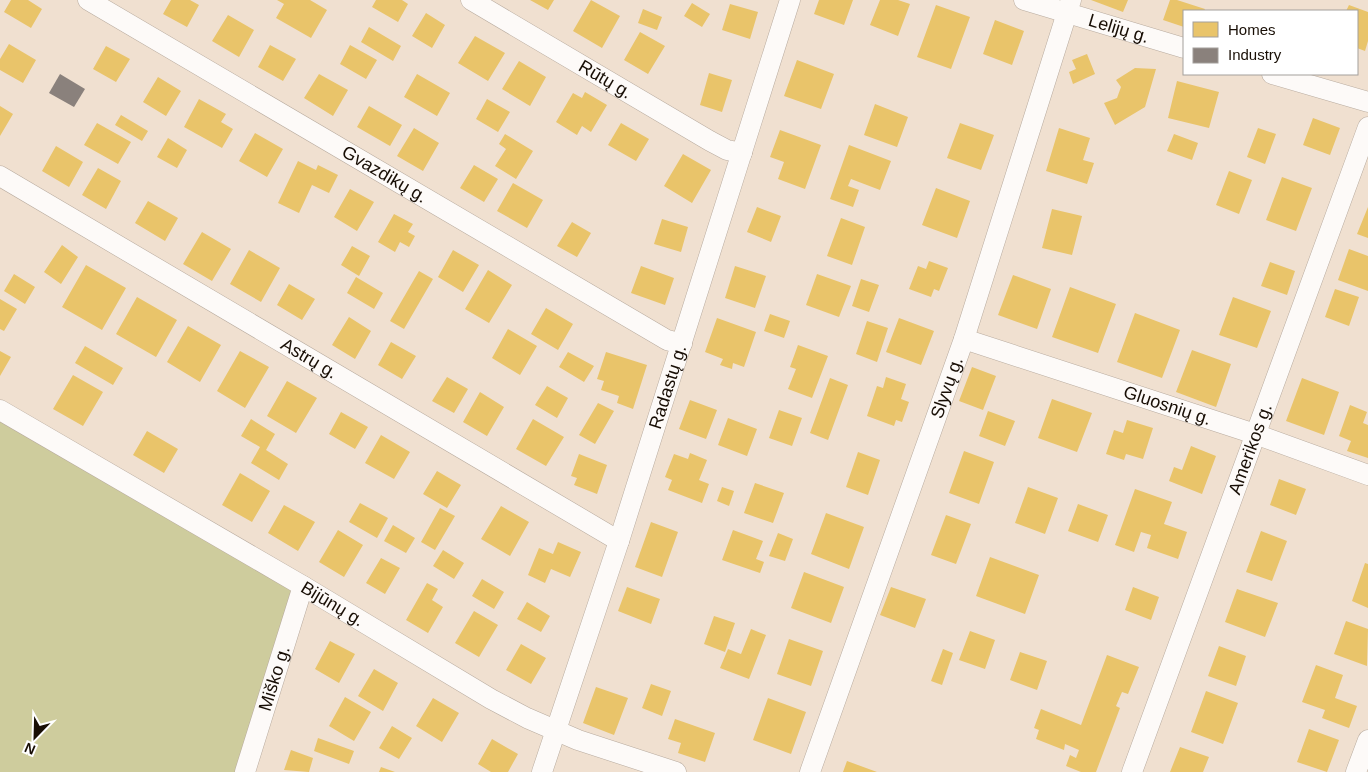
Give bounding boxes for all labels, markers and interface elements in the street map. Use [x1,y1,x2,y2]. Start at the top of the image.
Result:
street label: Lelijų g. [1086,10,1151,47]
legend [1183,10,1358,75]
text: Homes [1228,21,1276,38]
text: Industry [1228,46,1282,63]
street label: Rūtų g. [575,56,635,103]
street label: Gvazdikų g. [339,141,431,207]
street label: Astrų g. [277,334,341,383]
street label: Radastų g. [645,342,690,432]
street label: Slyvų g. [927,354,967,421]
street label: Gluosnių g. [1121,382,1214,429]
street label: Amerikos g. [1224,401,1276,497]
street label: Bijūnų g. [297,577,368,630]
street label: Miško g. [255,643,294,713]
north arrow [10,712,60,762]
text: N [22,740,38,758]

